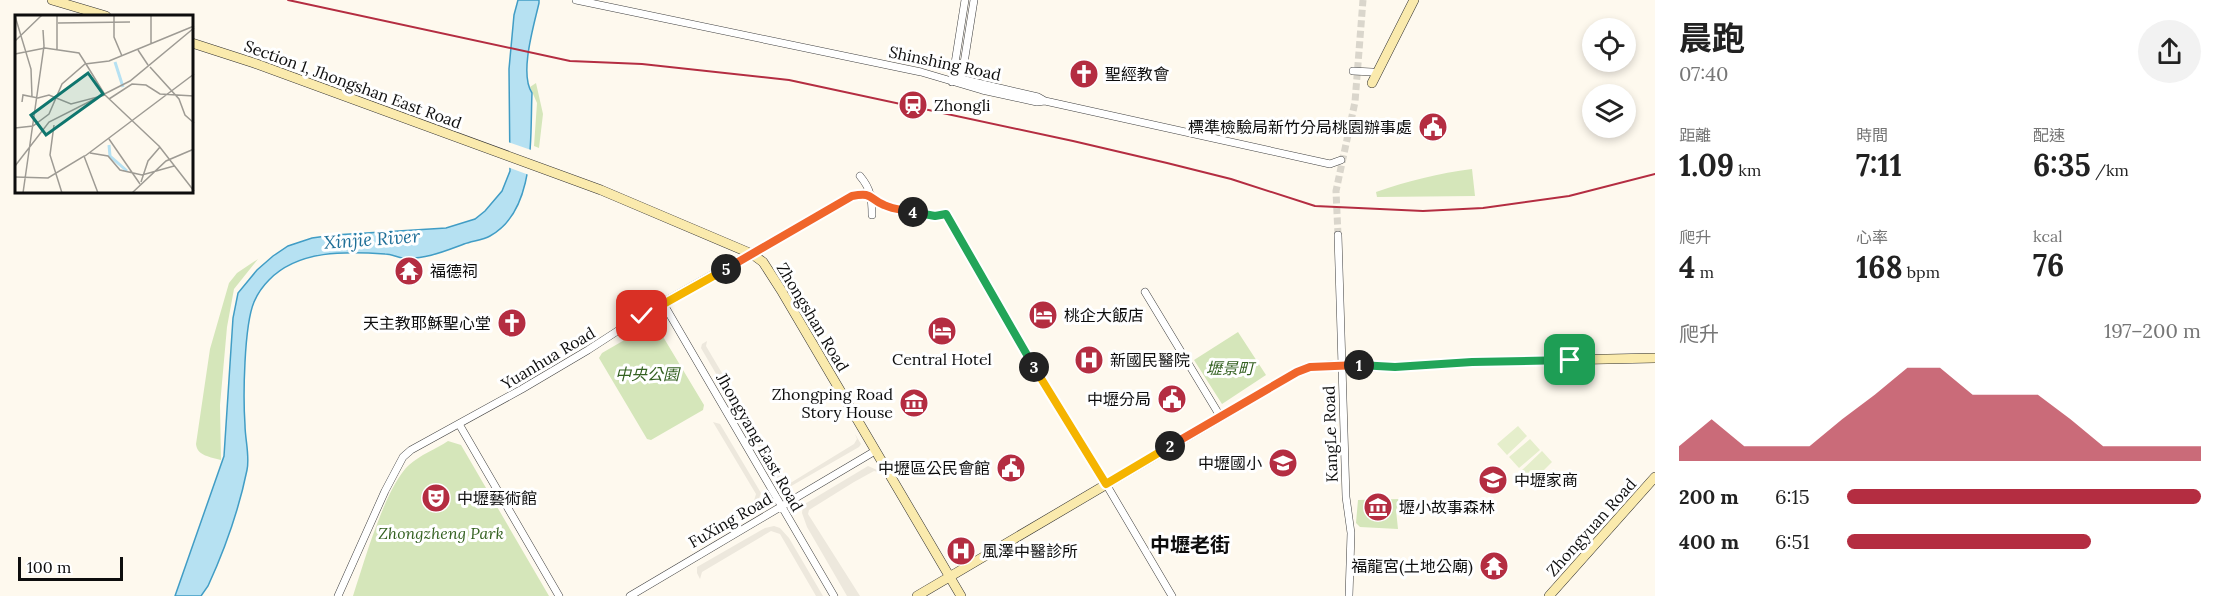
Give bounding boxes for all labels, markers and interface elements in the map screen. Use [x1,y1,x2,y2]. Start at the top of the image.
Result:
inset map [15,15,194,194]
text: 晨跑 [1679,17,1745,59]
map controls [1582,18,1636,138]
button: locate [1582,18,1636,72]
button: share [2138,20,2201,83]
street label: Section 1, Jhongshan East Road [242,35,465,133]
street label: Shinshing Road [887,41,1003,85]
church icon: 聖經教會 [1068,58,1100,90]
text: 07:40 [1679,61,1728,86]
place label: 聖經教會 [1105,64,1169,84]
button: layers [1582,84,1636,138]
station icon: Zhongli [897,89,929,121]
place label: Zhongli [934,95,991,115]
public building icon: 標準檢驗局新竹分局桃園辦事處 [1417,111,1449,143]
place label: 標準檢驗局新竹分局桃園辦事處 [1188,117,1412,137]
text: 距離 [1679,125,1711,145]
text: 時間 [1856,125,1888,145]
text: 配速 [2033,125,2065,145]
text: 1.09 [1679,146,1734,184]
text: 7:11 [1856,146,1902,184]
text: 6:35 [2033,146,2091,184]
text: km [1734,160,1761,180]
text: /km [2091,160,2129,180]
pin: 4 [898,197,928,227]
text: 4 [909,202,917,222]
water label: Xinjie River [323,224,421,254]
text: kcal [2033,226,2063,246]
text: 爬升 [1679,227,1711,247]
text: 心率 [1856,227,1888,247]
text: 76 [2033,246,2064,284]
text: 4 [1679,248,1695,286]
text: 168 [1856,248,1903,286]
pin: 5 [711,254,741,284]
temple icon: 福德祠 [393,255,425,287]
text: 5 [722,259,730,279]
street label: Zhongshan Road [773,259,854,375]
place label: 福德祠 [430,261,478,281]
text: m [1695,262,1714,282]
text: bpm [1903,262,1940,282]
pin [616,290,667,341]
icon: check [625,299,658,332]
hotel icon: 桃企大飯店 [1027,299,1059,331]
place label: 桃企大飯店 [1064,305,1144,325]
church icon: 天主教耶穌聖心堂 [496,307,528,339]
place label: 天主教耶穌聖心堂 [363,313,491,333]
hotel icon: Central Hotel [926,315,958,347]
text: 197–200 m [2104,318,2201,343]
text: 爬升 [1679,321,1719,346]
street label: Yuanhua Road [497,322,599,394]
pin [1544,334,1595,385]
icon: arrive [1553,343,1586,376]
hospital icon: 新國民醫院 [1073,344,1105,376]
place label: Central Hotel [892,349,992,369]
place label: 新國民醫院 [1110,350,1190,370]
pin: 1 [1344,350,1374,380]
pin: 3 [1019,352,1049,382]
text: 1 [1356,355,1362,375]
text: 3 [1030,357,1038,377]
park label: 壢景町 [1206,358,1257,378]
park label: 中央公園 [615,364,681,384]
street label: Jhongyang East Road [712,368,808,515]
public building icon: 中壢分局 [1156,383,1188,415]
place label: Zhongping Road Story House [772,384,893,422]
street label: KangLe Road [1318,385,1342,483]
museum icon: Zhongping Road Story House [898,387,930,419]
place label: 中壢分局 [1087,389,1151,409]
pin: 2 [1155,431,1185,461]
text: 2 [1166,436,1174,456]
school or university icon: 中壢國小 [1267,447,1299,479]
public building icon: 中壢區公民會館 [995,452,1027,484]
place label: 中壢國小 [1198,453,1262,473]
place label: 中壢區公民會館 [878,458,990,478]
school or university icon: 中壢家商 [1477,464,1509,496]
place label: 中壢家商 [1514,470,1578,490]
street label: Zhongyuan Road [1542,474,1640,580]
theatre icon: 中壢藝術館 [420,482,452,514]
text: 200 m [1679,484,1739,509]
text: 6:15 [1775,484,1810,509]
place label: 中壢藝術館 [457,488,537,508]
street label: FuXing Road [685,488,776,552]
museum icon: 壢小故事森林 [1362,491,1394,523]
place label: 壢小故事森林 [1399,497,1495,517]
park label: Zhongzheng Park [378,523,504,543]
text: 400 m [1679,529,1739,554]
text: 6:51 [1775,529,1810,554]
district label: 中壢老街 [1150,532,1230,557]
hospital icon: 風澤中醫診所 [945,535,977,567]
place label: 風澤中醫診所 [982,541,1078,561]
temple icon: 福龍宮(土地公廟) [1478,550,1510,582]
scale bar [18,554,123,582]
place label: 福龍宮(土地公廟) [1351,556,1473,577]
text: 100 m [27,557,71,577]

